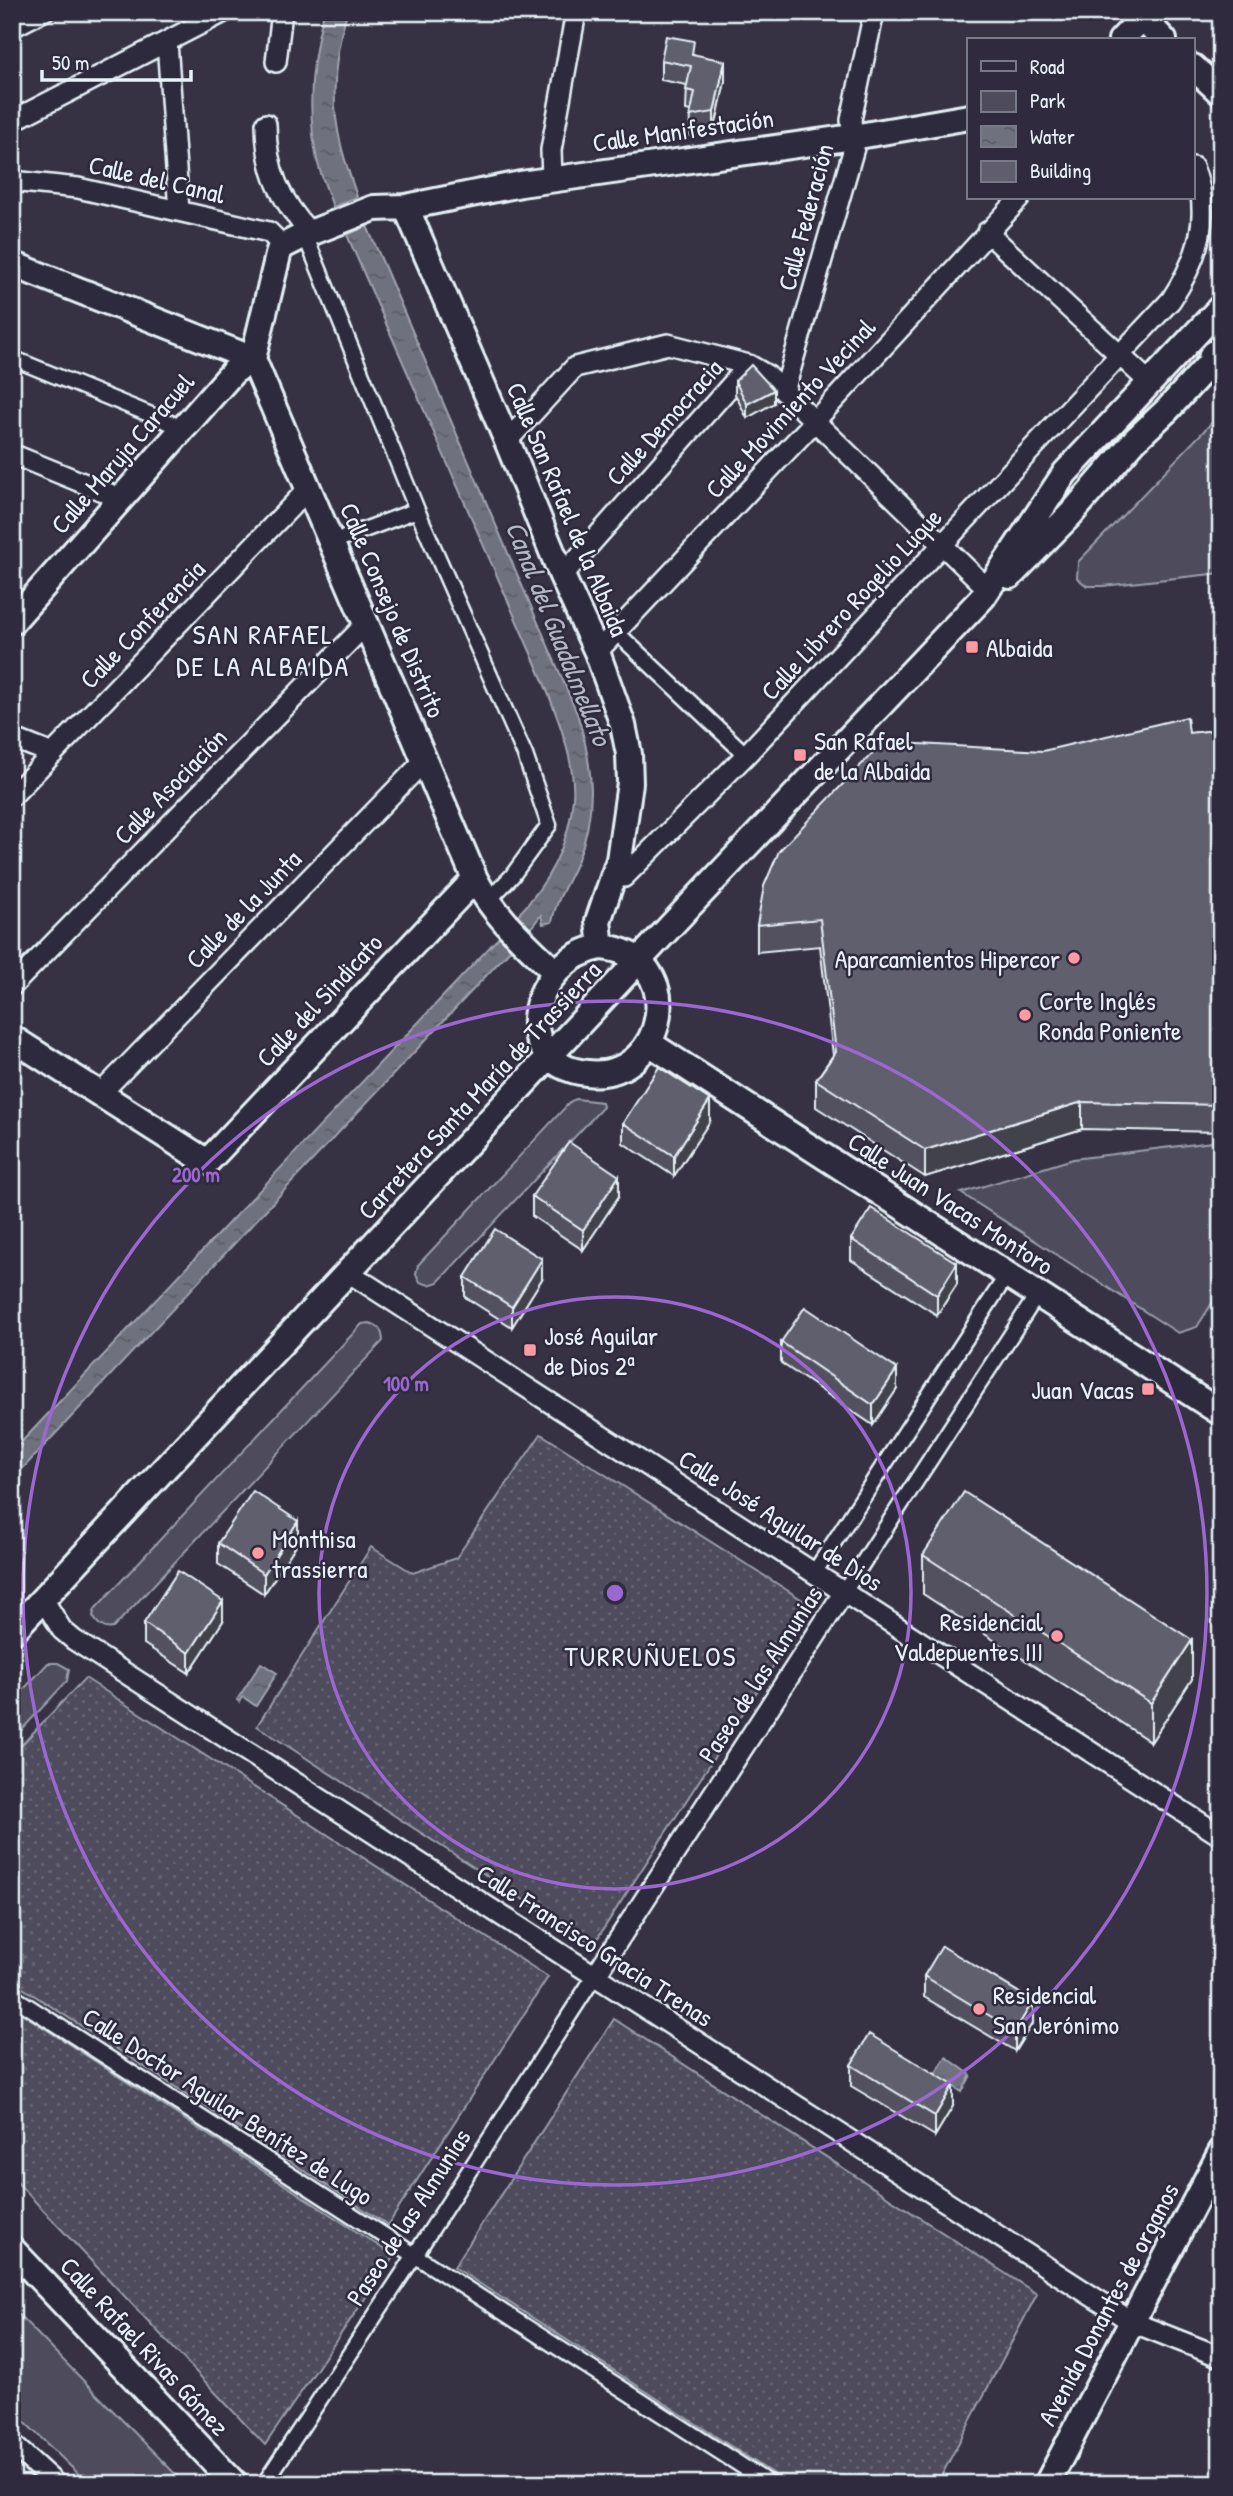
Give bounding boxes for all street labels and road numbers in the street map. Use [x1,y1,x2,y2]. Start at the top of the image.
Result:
street label: Calle Manifestación [590,100,776,160]
street label: Calle Federación [769,140,841,294]
street label: Calle del Canal [86,146,229,212]
street label: Calle Movimiento Vecinal [697,310,883,506]
street label: Calle Democracia [598,351,730,493]
street label: Calle Maruja Caracuel [42,365,202,541]
street label: Calle San Rafael de la Albaida [499,377,637,641]
street label: Calle Consejo de Distrito [332,497,454,723]
street label: Calle Librero Rogelio Luque [753,500,949,708]
street label: Calle Conferencia [72,552,212,696]
street label: Calle Asociación [106,720,234,852]
street label: Calle de la Junta [177,842,309,976]
street label: Calle del Sindicato [248,926,390,1074]
street label: Carretera Santa María de Trassierra [350,953,608,1227]
street label: Calle Juan Vacas Montoro [841,1123,1061,1283]
street label: Calle José Aguilar de Dios [672,1441,890,1599]
street label: Paseo de las Almunias [690,1579,830,1769]
street label: Calle Francisco Gracia Trenas [470,1855,720,2035]
street label: Calle Doctor Aguilar Benítez de Lugo [76,1999,380,2213]
street label: Paseo de las Almunias [338,2122,478,2312]
street label: Avenida Donantes de organos [1029,2177,1187,2431]
street label: Calle Rafael Rivas Gómez [53,2249,237,2443]

